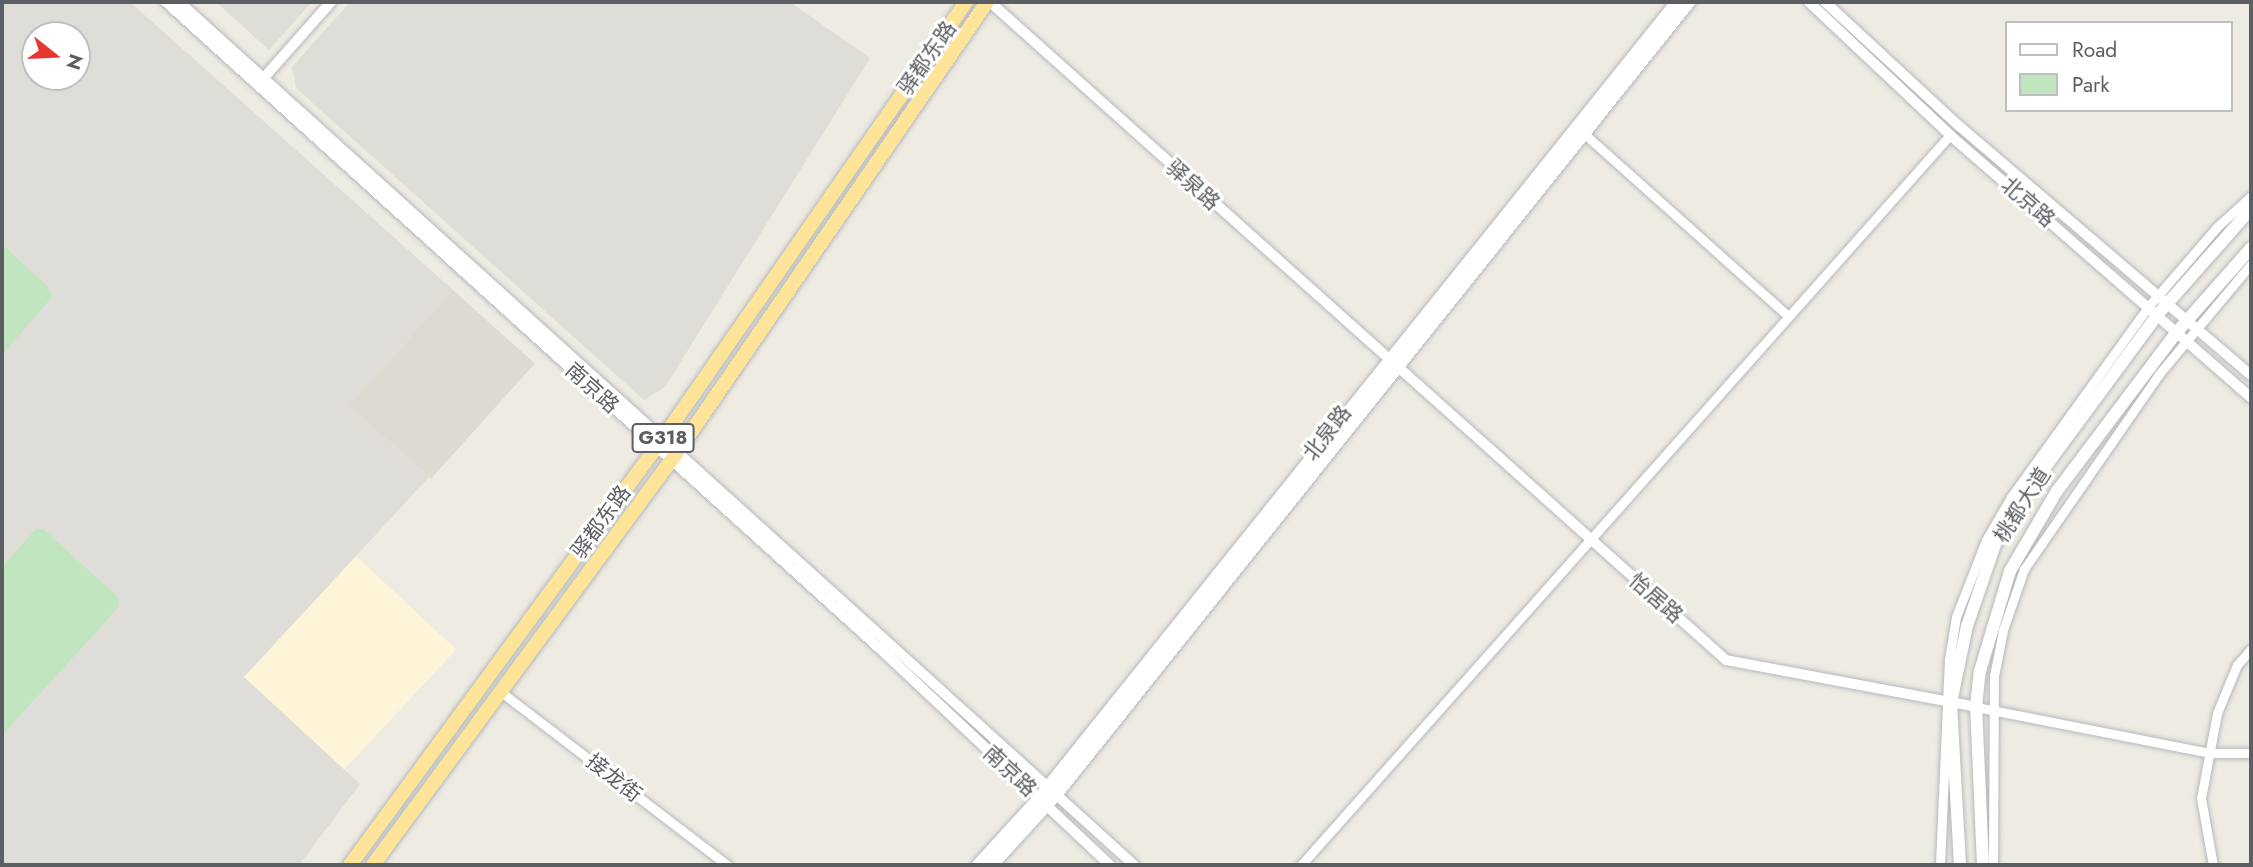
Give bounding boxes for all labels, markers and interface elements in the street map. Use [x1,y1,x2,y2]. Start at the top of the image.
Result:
street label: 驿都东路 [893,16,961,100]
north arrow [21,21,91,91]
legend [2004,21,2232,112]
text: Road [2072,35,2117,65]
text: N [59,51,90,73]
text: Park [2072,70,2109,100]
street label: 驿泉路 [1161,155,1225,215]
street label: 北京路 [1996,172,2060,232]
street label: 南京路 [560,358,624,418]
street label: 北泉路 [1298,400,1356,466]
road number: G318 [632,422,694,453]
street label: 桃都大道 [1989,463,2055,547]
street label: 驿都东路 [566,481,636,563]
street label: 怡居路 [1624,568,1688,628]
street label: 南京路 [978,740,1042,802]
street label: 接龙街 [581,749,647,807]

